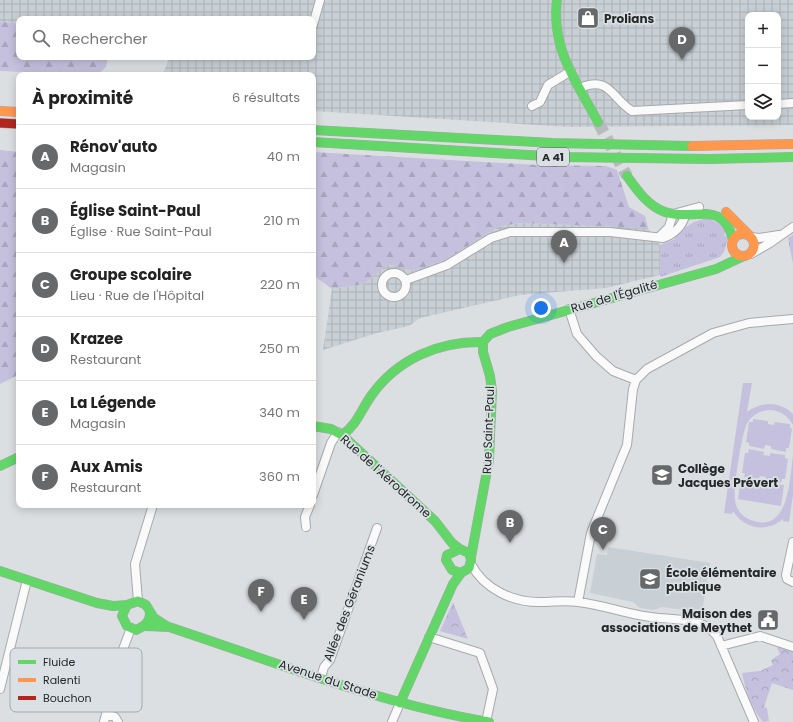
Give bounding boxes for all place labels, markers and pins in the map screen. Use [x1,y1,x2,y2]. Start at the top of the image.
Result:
shop icon: Prolians [575,5,601,31]
place label: Prolians [604,10,655,27]
pin: D [669,27,695,60]
pin: A [551,230,577,263]
place label: Collège Jacques Prévert [678,460,778,491]
school or university icon: Collège Jacques Prévert [649,462,675,488]
pin: B [497,510,523,543]
pin: C [590,517,616,550]
place label: École élémentaire publique [666,564,777,595]
school or university icon: École élémentaire publique [637,566,663,592]
pin: F [248,579,274,612]
pin: E [291,587,317,620]
place label: Maison des associations de Meythet [601,605,752,636]
public building icon: Maison des associations de Meythet [755,607,781,633]

